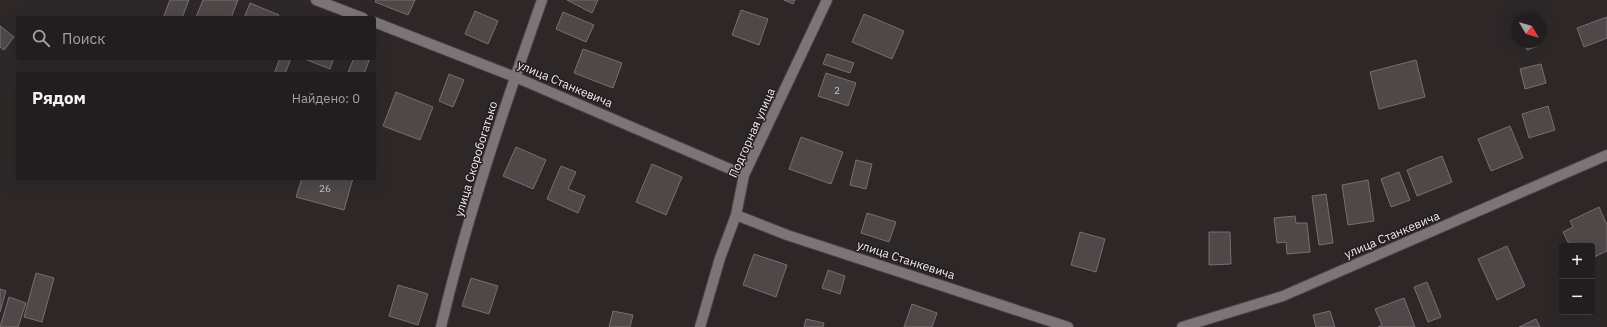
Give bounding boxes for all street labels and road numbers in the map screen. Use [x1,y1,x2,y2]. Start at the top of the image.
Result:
street label: улица Станкевича [515,57,616,111]
street label: Подгорная улица [725,85,778,180]
street label: улица Скоробогатько [451,99,500,218]
street label: улица Станкевича [1342,207,1442,261]
street label: улица Станкевича [855,237,958,283]

